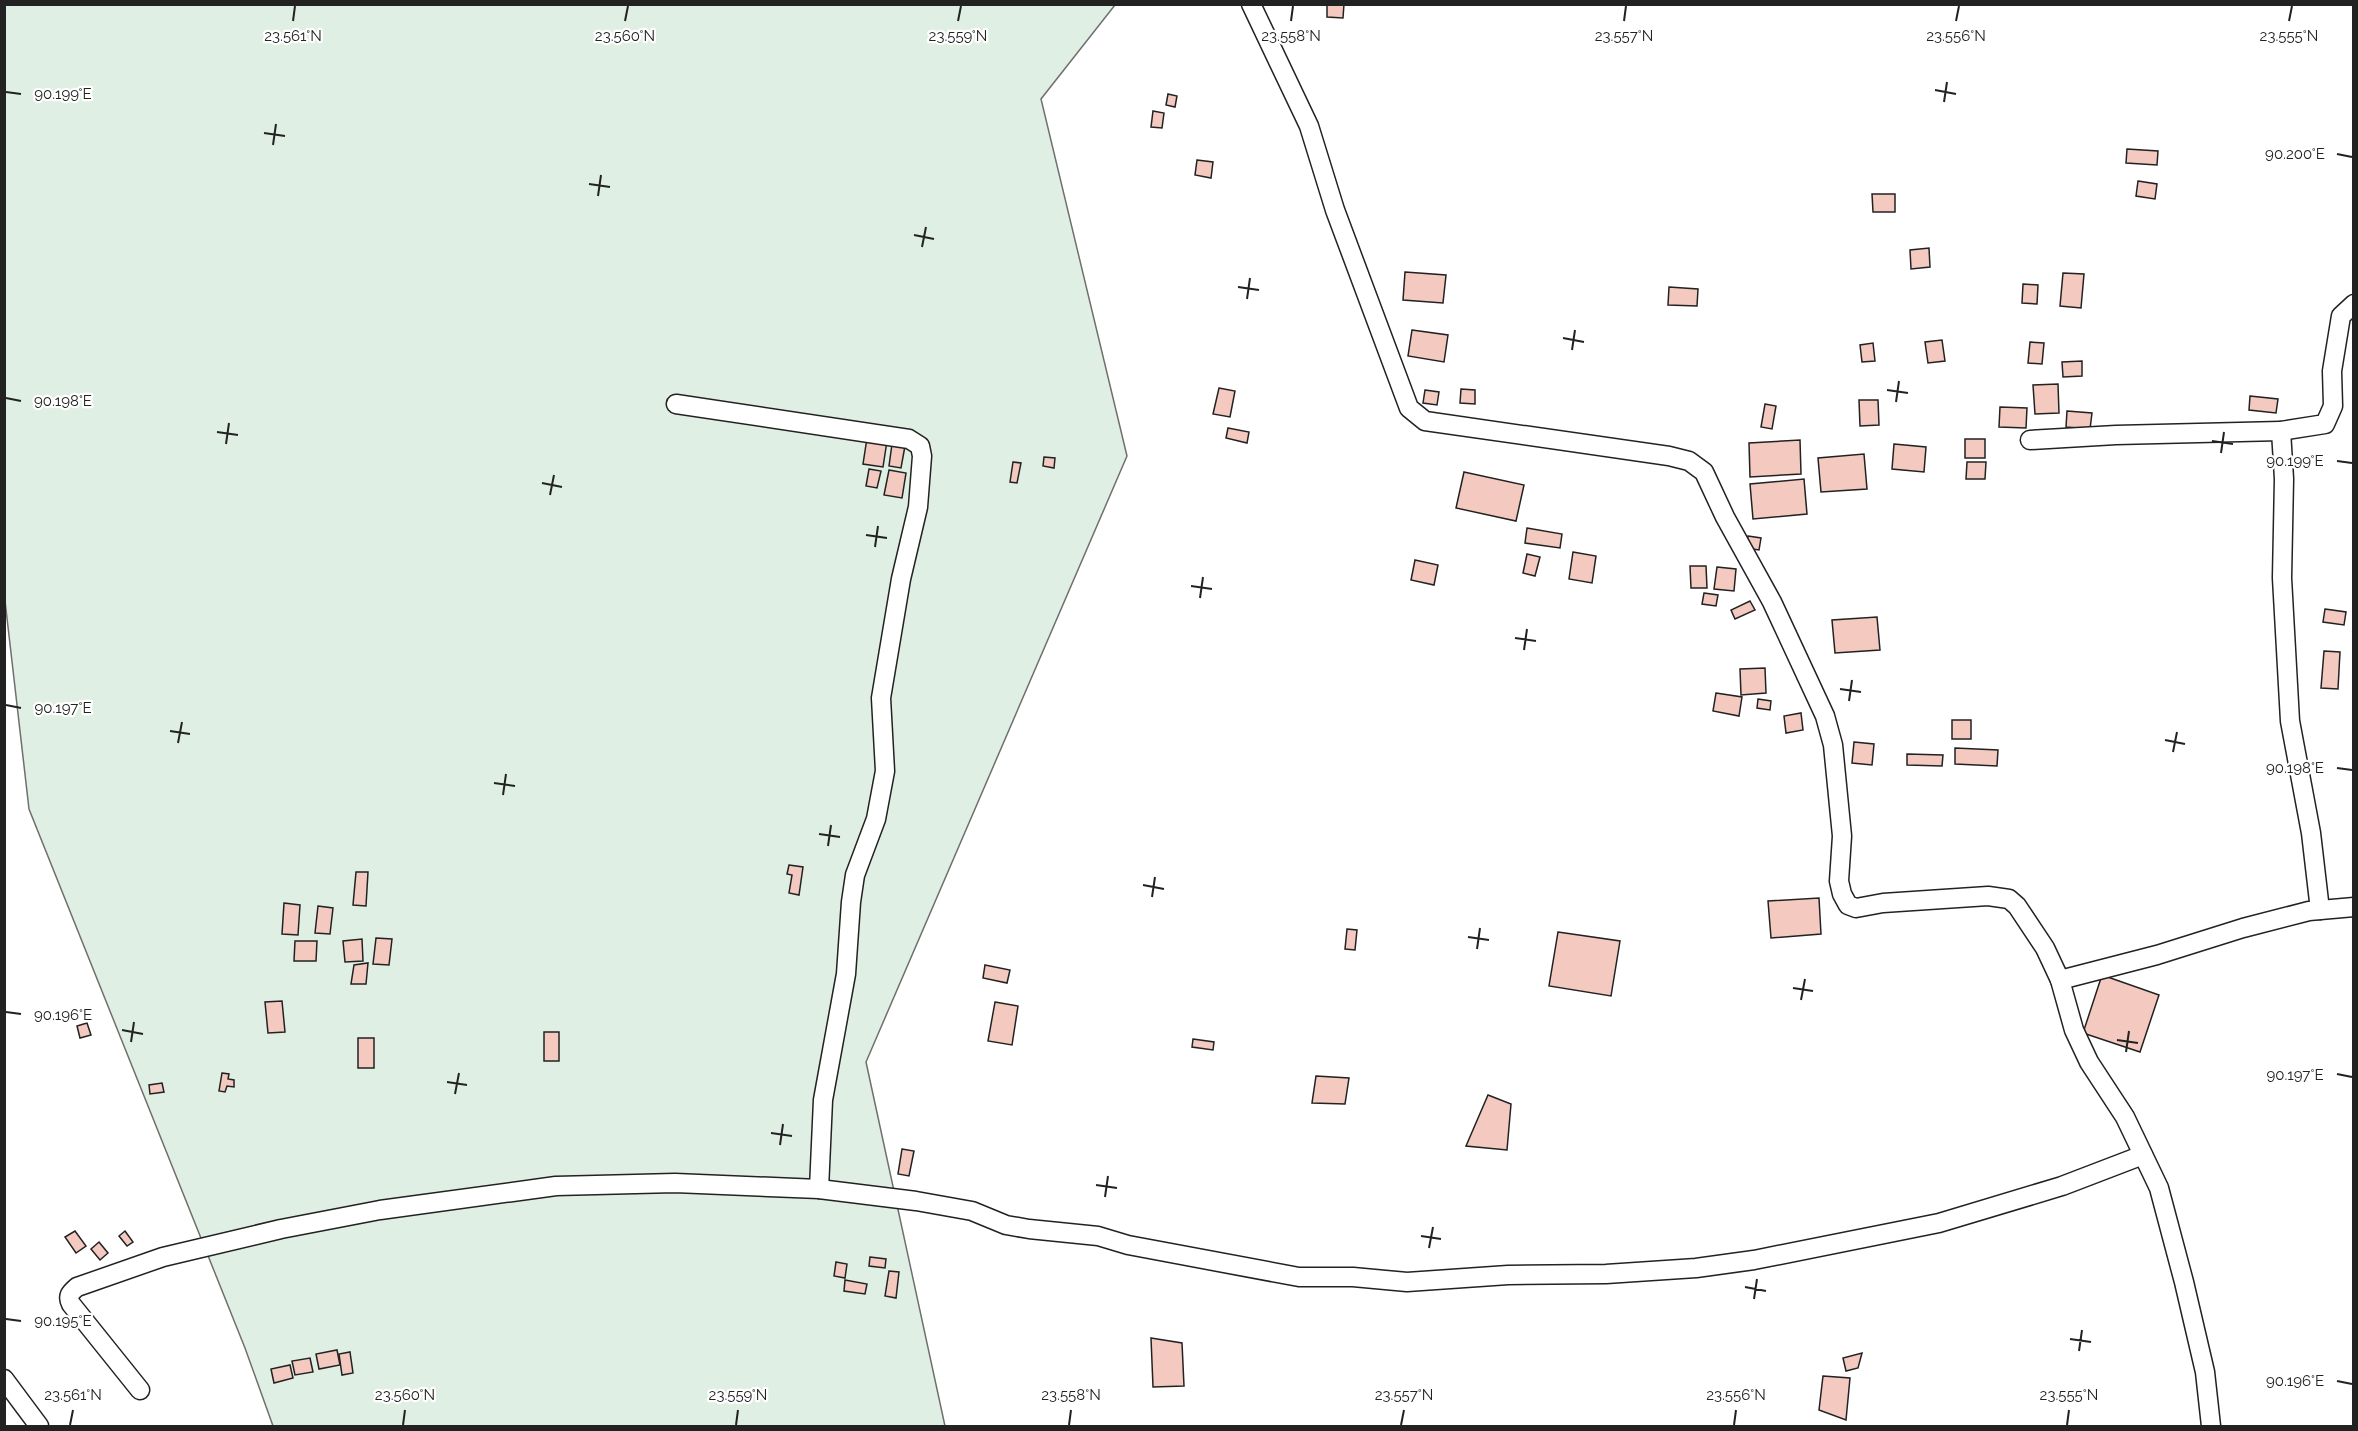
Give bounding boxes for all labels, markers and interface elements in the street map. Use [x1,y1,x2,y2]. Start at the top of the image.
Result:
text: 23.561°N [264,27,322,45]
text: 23.560°N [595,27,655,45]
text: 23.559°N [929,27,987,45]
text: 23.558°N [1261,27,1321,45]
text: 23.557°N [1595,27,1653,45]
text: 23.556°N [1926,27,1986,45]
text: 23.555°N [2260,27,2318,45]
text: 90.199°E [34,85,92,103]
text: 90.200°E [2265,145,2325,163]
text: 90.198°E [34,392,92,410]
text: 90.199°E [2266,452,2324,470]
text: 90.197°E [34,699,92,717]
text: 90.198°E [2266,759,2324,777]
text: 90.196°E [34,1006,92,1024]
text: 90.197°E [2266,1066,2324,1084]
text: 90.195°E [34,1312,92,1330]
text: 90.196°E [2266,1372,2324,1390]
text: 23.561°N [44,1386,102,1404]
text: 23.560°N [375,1386,435,1404]
text: 23.559°N [709,1386,767,1404]
text: 23.558°N [1041,1386,1101,1404]
text: 23.557°N [1375,1386,1433,1404]
text: 23.556°N [1706,1386,1766,1404]
text: 23.555°N [2040,1386,2098,1404]

